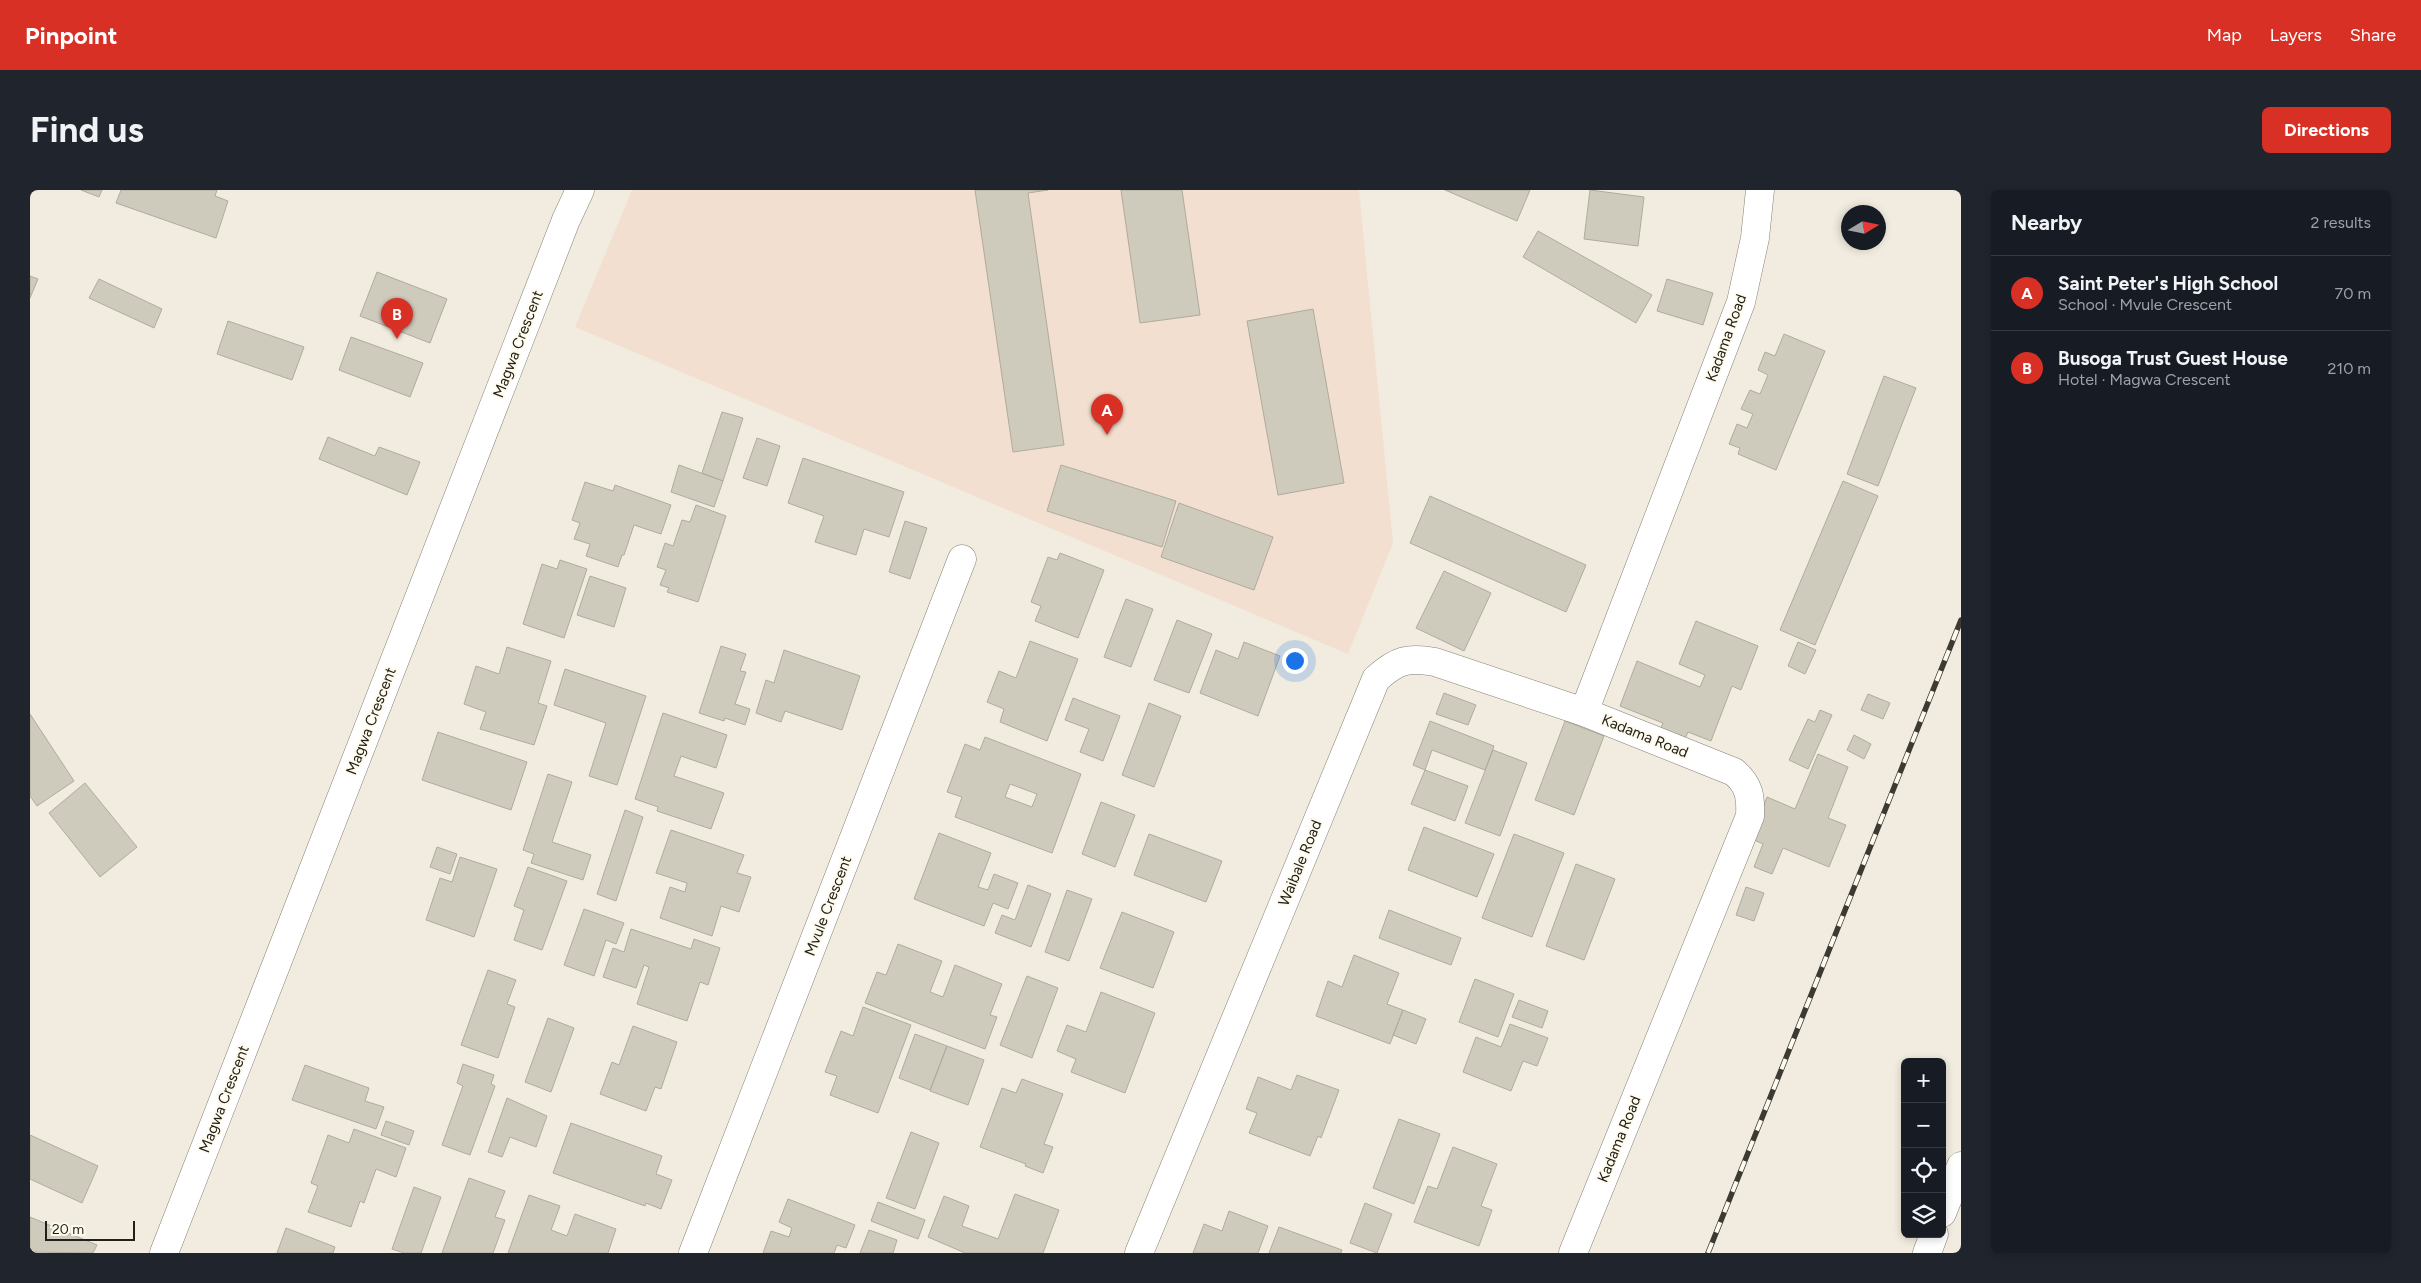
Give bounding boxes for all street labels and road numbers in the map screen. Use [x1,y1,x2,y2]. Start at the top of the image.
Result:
street label: Magwa Crescent [489,287,547,400]
street label: Kadama Road [1702,292,1750,384]
street label: Magwa Crescent [342,664,400,777]
street label: Kadama Road [1599,710,1691,762]
street label: Waibale Road [1275,817,1325,909]
street label: Mvule Crescent [801,853,855,958]
street label: Magwa Crescent [195,1042,253,1155]
street label: Kadama Road [1593,1093,1645,1185]

